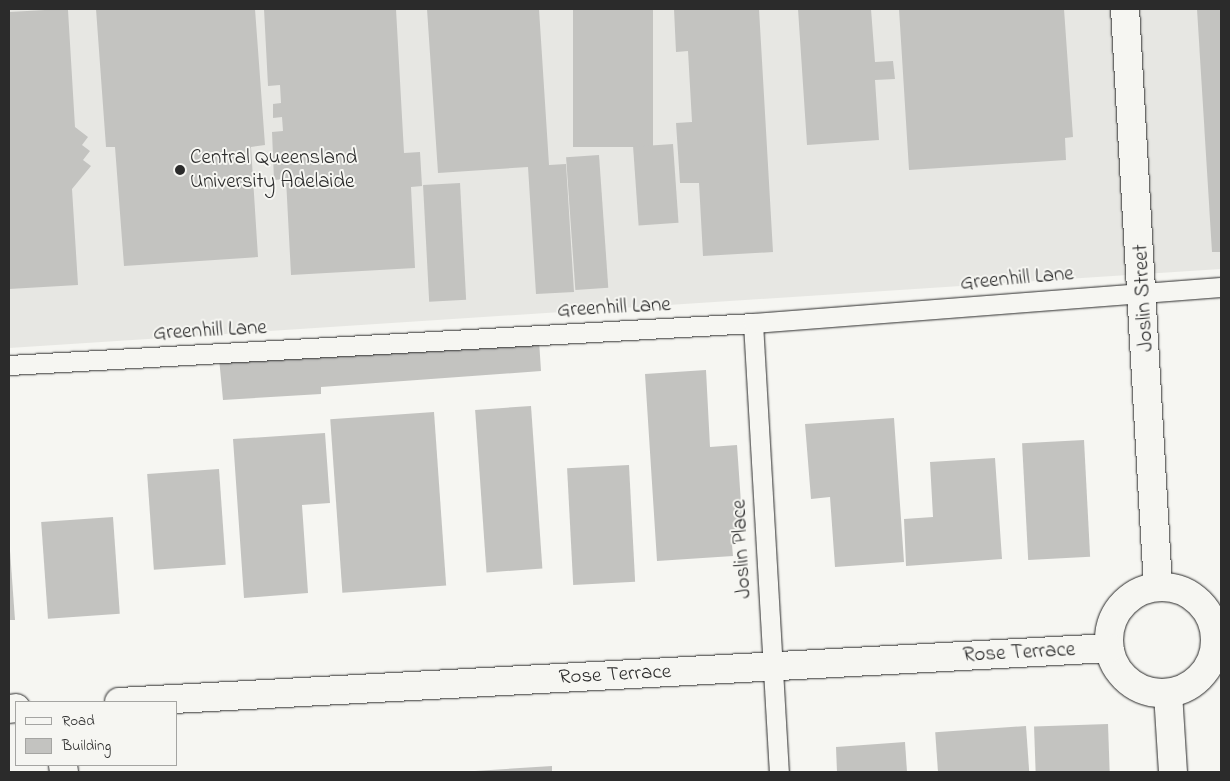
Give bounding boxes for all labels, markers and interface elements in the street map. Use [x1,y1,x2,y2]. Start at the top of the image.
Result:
place label: Central Queensland University Adelaide [190,145,357,195]
marker: Central Queensland University Adelaide [174,164,186,176]
street label: Joslin Street [1129,244,1159,352]
street label: Greenhill Lane [959,261,1075,297]
street label: Greenhill Lane [557,292,671,324]
street label: Greenhill Lane [153,315,267,347]
street label: Joslin Place [727,499,757,599]
street label: Rose Terrace [962,637,1076,669]
street label: Rose Terrace [558,659,672,691]
legend [15,701,178,766]
text: Road [62,710,95,732]
text: Building [62,735,111,757]

